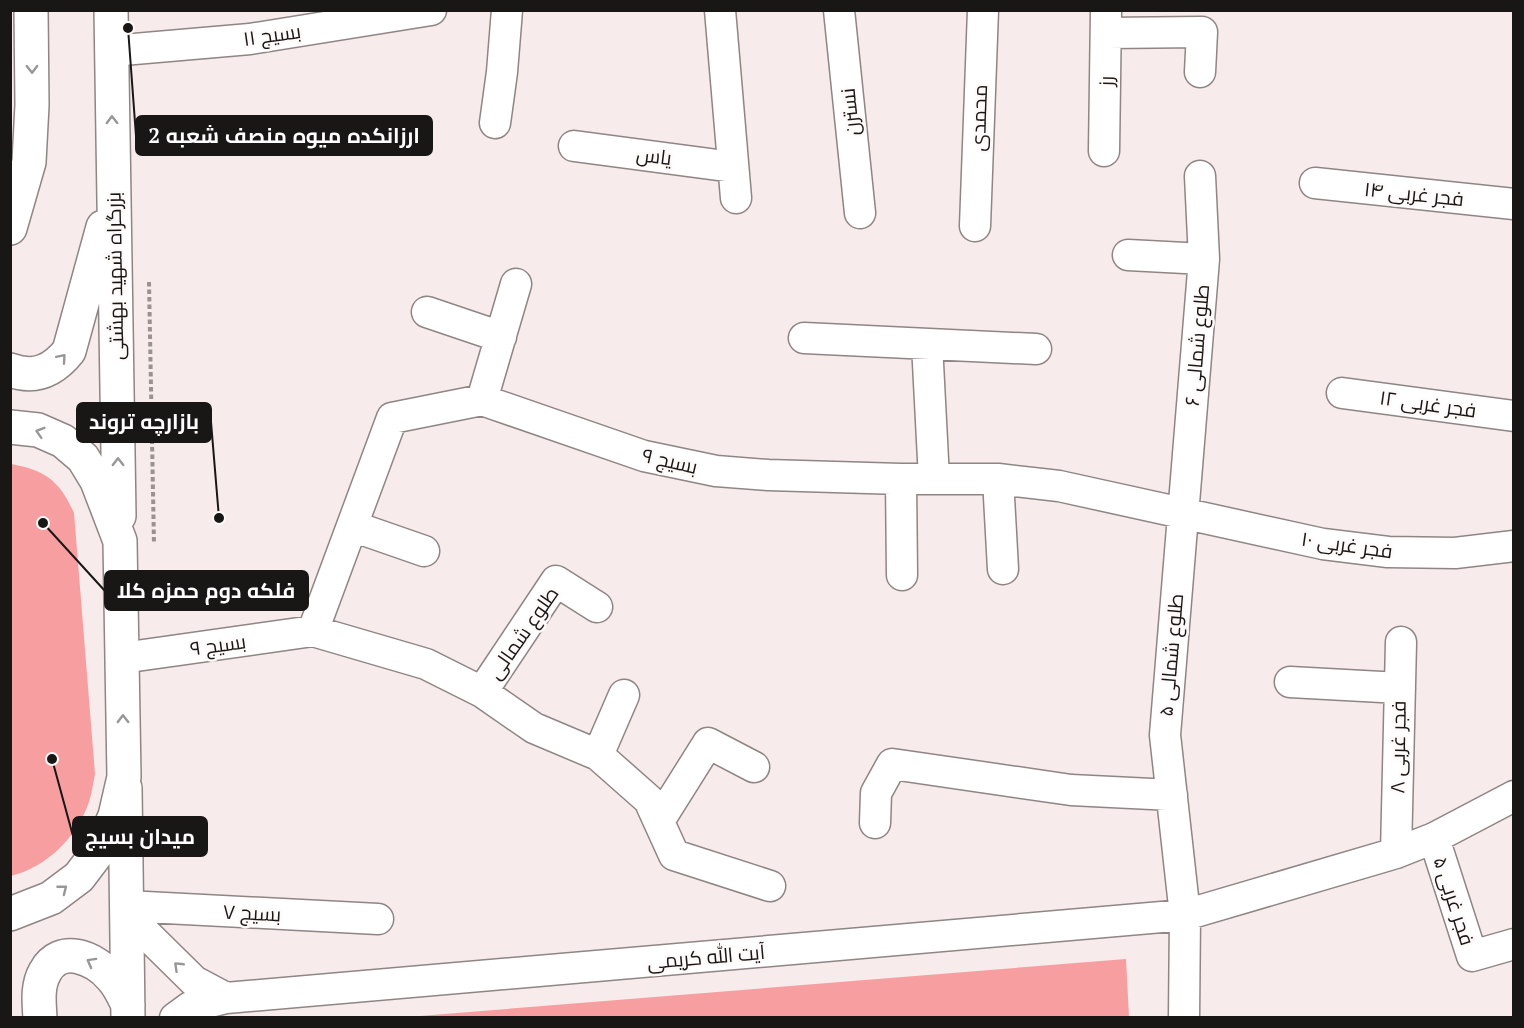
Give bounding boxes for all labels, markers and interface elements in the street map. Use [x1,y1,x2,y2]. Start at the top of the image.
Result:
street label: بسیج ۱۱ [241,17,303,53]
one-way arrow [25,64,38,73]
street label: رز [1092,75,1119,87]
street label: محمدی [964,84,993,152]
street label: نسترن [834,87,865,137]
one-way arrow [106,115,118,124]
callout: ارزانکده میوه منصف شعبه 2 [136,116,432,155]
text: ارزانکده میوه منصف شعبه 2 [148,121,420,149]
street label: یاس [635,140,674,171]
street label: فجر غربی ۱۴ [1363,175,1465,212]
street label: بزرگراه شهید بهشتی [100,192,129,360]
street label: طلوع شمالی ۶ [1178,283,1216,407]
one-way arrow [55,353,66,364]
street label: فجر غربی ۱۲ [1378,383,1478,424]
callout: بازارچه تروند [77,403,211,442]
text: بازارچه تروند [89,407,199,437]
one-way arrow [35,427,46,439]
street label: بسیج ۹ [639,441,701,481]
one-way arrow [112,457,124,466]
street label: فجر غربی ۱۰ [1300,525,1394,564]
callout: فلکه دوم حمزه کلا [105,571,308,610]
text: فلکه دوم حمزه کلا [117,576,295,605]
street label: طلوع شمالی [481,581,565,685]
street label: طلوع شمالی ۵ [1152,592,1190,718]
street label: بسیج ۹ [188,627,248,663]
street label: فجر غربی ۸ [1383,700,1412,794]
one-way arrow [117,714,130,723]
callout: میدان بسیج [73,817,207,856]
text: میدان بسیج [85,822,195,851]
street label: فجر غربی ۵ [1427,853,1481,949]
one-way arrow [56,886,67,897]
street label: بسیج ۷ [222,897,282,929]
street label: آیت الله کریمی [646,938,767,975]
one-way arrow [87,957,97,969]
one-way arrow [174,962,184,973]

